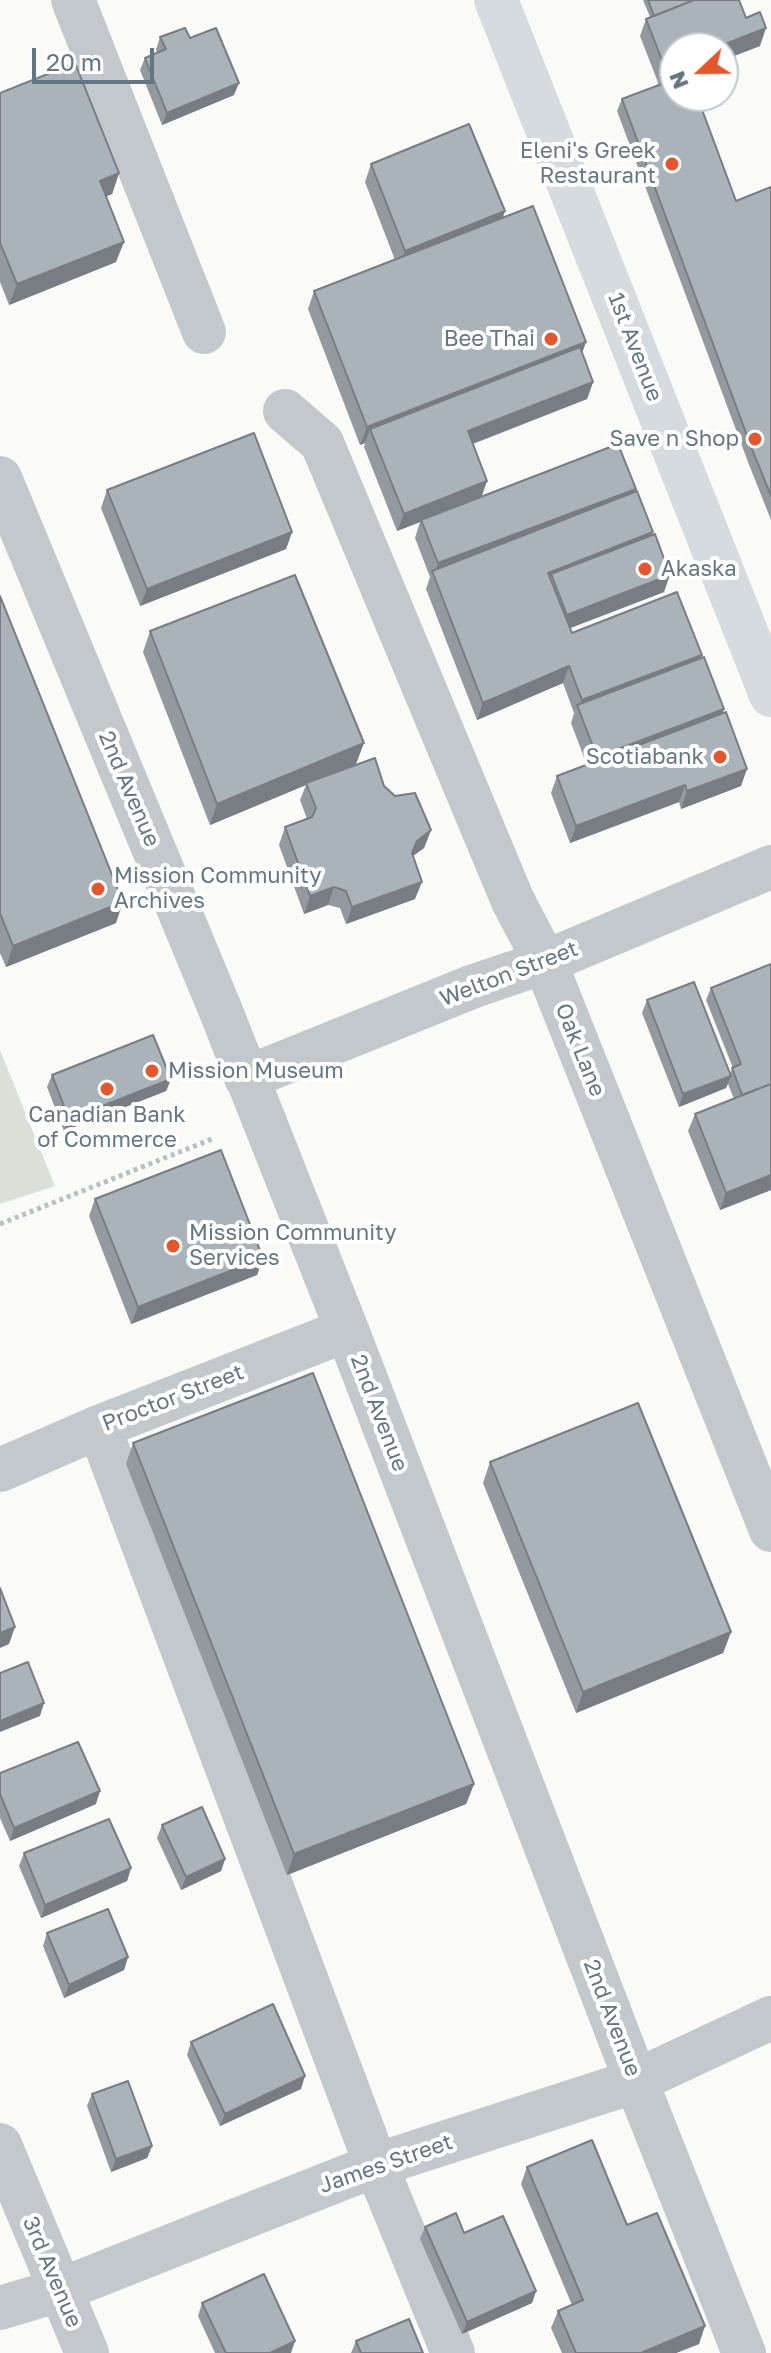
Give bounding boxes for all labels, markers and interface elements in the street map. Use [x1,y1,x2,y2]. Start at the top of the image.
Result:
scale bar [36,32,158,82]
north arrow [659,32,739,112]
text: 20 m [46,47,102,76]
text: N [662,68,694,93]
place label: Eleni's Greek Restaurant [520,138,656,190]
marker: Eleni's Greek Restaurant [663,155,681,173]
street label: 1st Avenue [602,289,668,405]
place label: Bee Thai [444,326,535,352]
marker: Bee Thai [542,330,560,348]
place label: Save n Shop [609,426,739,452]
marker: Save n Shop [746,430,764,448]
place label: Akaska [661,556,737,582]
marker: Akaska [636,560,654,578]
street label: 2nd Avenue [93,727,165,851]
place label: Scotiabank [586,744,704,770]
marker: Scotiabank [711,748,729,766]
place label: Mission Community Archives [114,863,322,914]
marker: Mission Community Archives [89,880,107,898]
street label: Welton Street [436,936,582,1012]
street label: Oak Lane [549,1000,611,1100]
place label: Mission Museum [168,1058,344,1084]
marker: Mission Museum [143,1062,161,1080]
marker: Canadian Bank of Commerce [98,1080,116,1098]
place label: Canadian Bank of Commerce [28,1102,186,1154]
place label: Mission Community Services [189,1220,397,1272]
marker: Mission Community Services [164,1237,182,1255]
street label: 2nd Avenue [345,1351,413,1475]
street label: Proctor Street [99,1359,247,1437]
street label: 2nd Avenue [578,1956,646,2080]
street label: James Street [316,2129,456,2199]
street label: 3rd Avenue [17,2213,87,2331]

